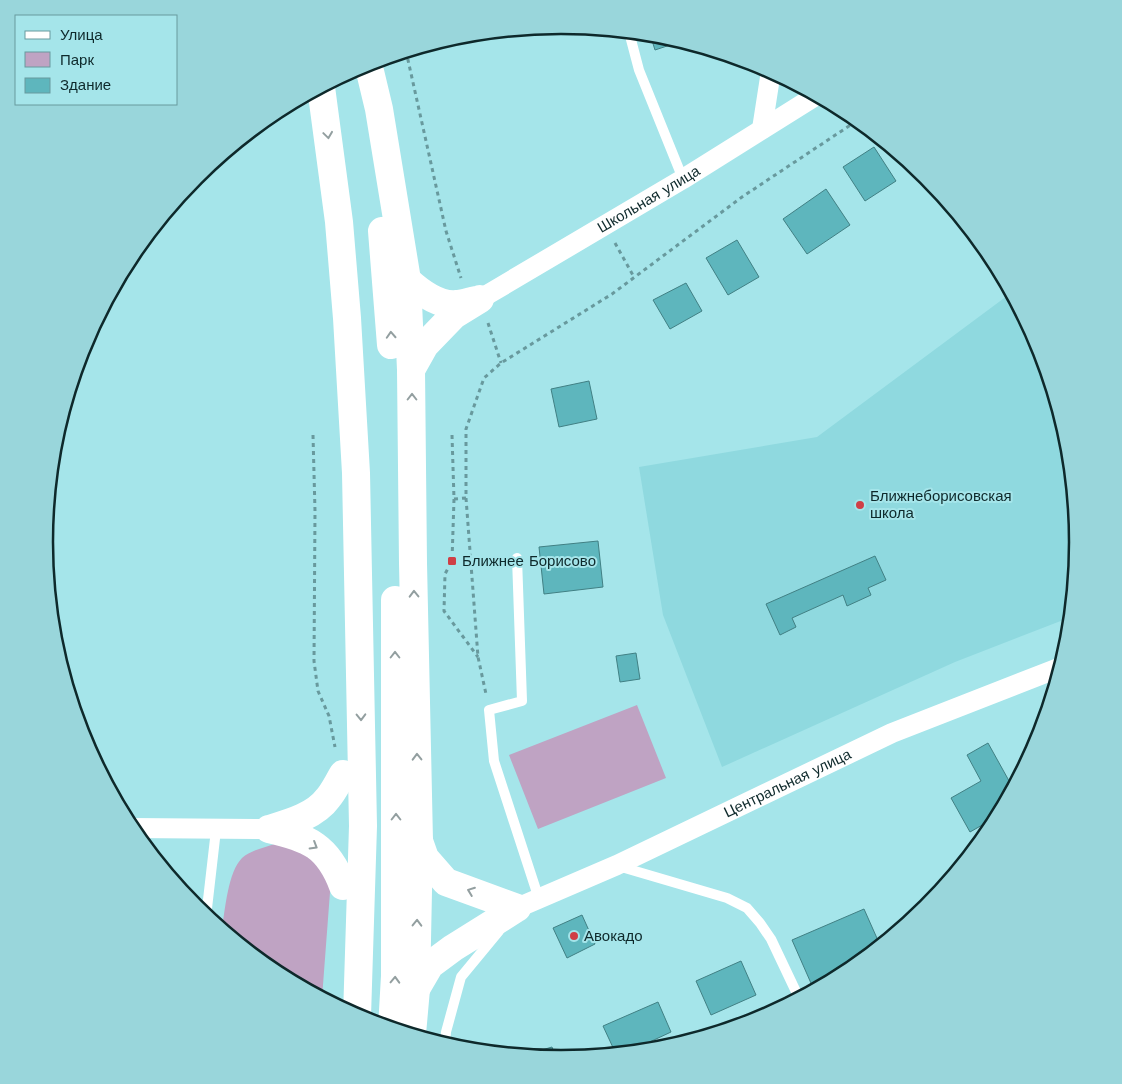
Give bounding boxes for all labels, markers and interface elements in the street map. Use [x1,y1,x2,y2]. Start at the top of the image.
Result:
legend [15,15,178,105]
text: Улица [60,26,103,44]
text: Парк [60,51,94,69]
text: Здание [60,76,111,94]
one-way arrow [322,131,332,140]
street label: Школьная улица [594,161,704,237]
one-way arrow [385,331,396,339]
one-way arrow [406,393,417,401]
place label: Ближнеборисовская школа [870,487,1012,522]
marker: Ближнеборисовская школа [854,499,866,511]
place label: Ближнее Борисово [462,552,596,570]
marker: Ближнее Борисово [446,555,458,567]
one-way arrow [408,590,419,598]
one-way arrow [390,651,400,658]
one-way arrow [356,714,366,721]
street label: Центральная улица [721,745,855,821]
one-way arrow [412,753,422,760]
one-way arrow [391,813,401,821]
one-way arrow [309,839,318,849]
one-way arrow [467,887,476,897]
one-way arrow [412,918,423,926]
place label: Авокадо [584,927,642,945]
marker: Авокадо [568,930,580,942]
one-way arrow [389,976,400,984]

